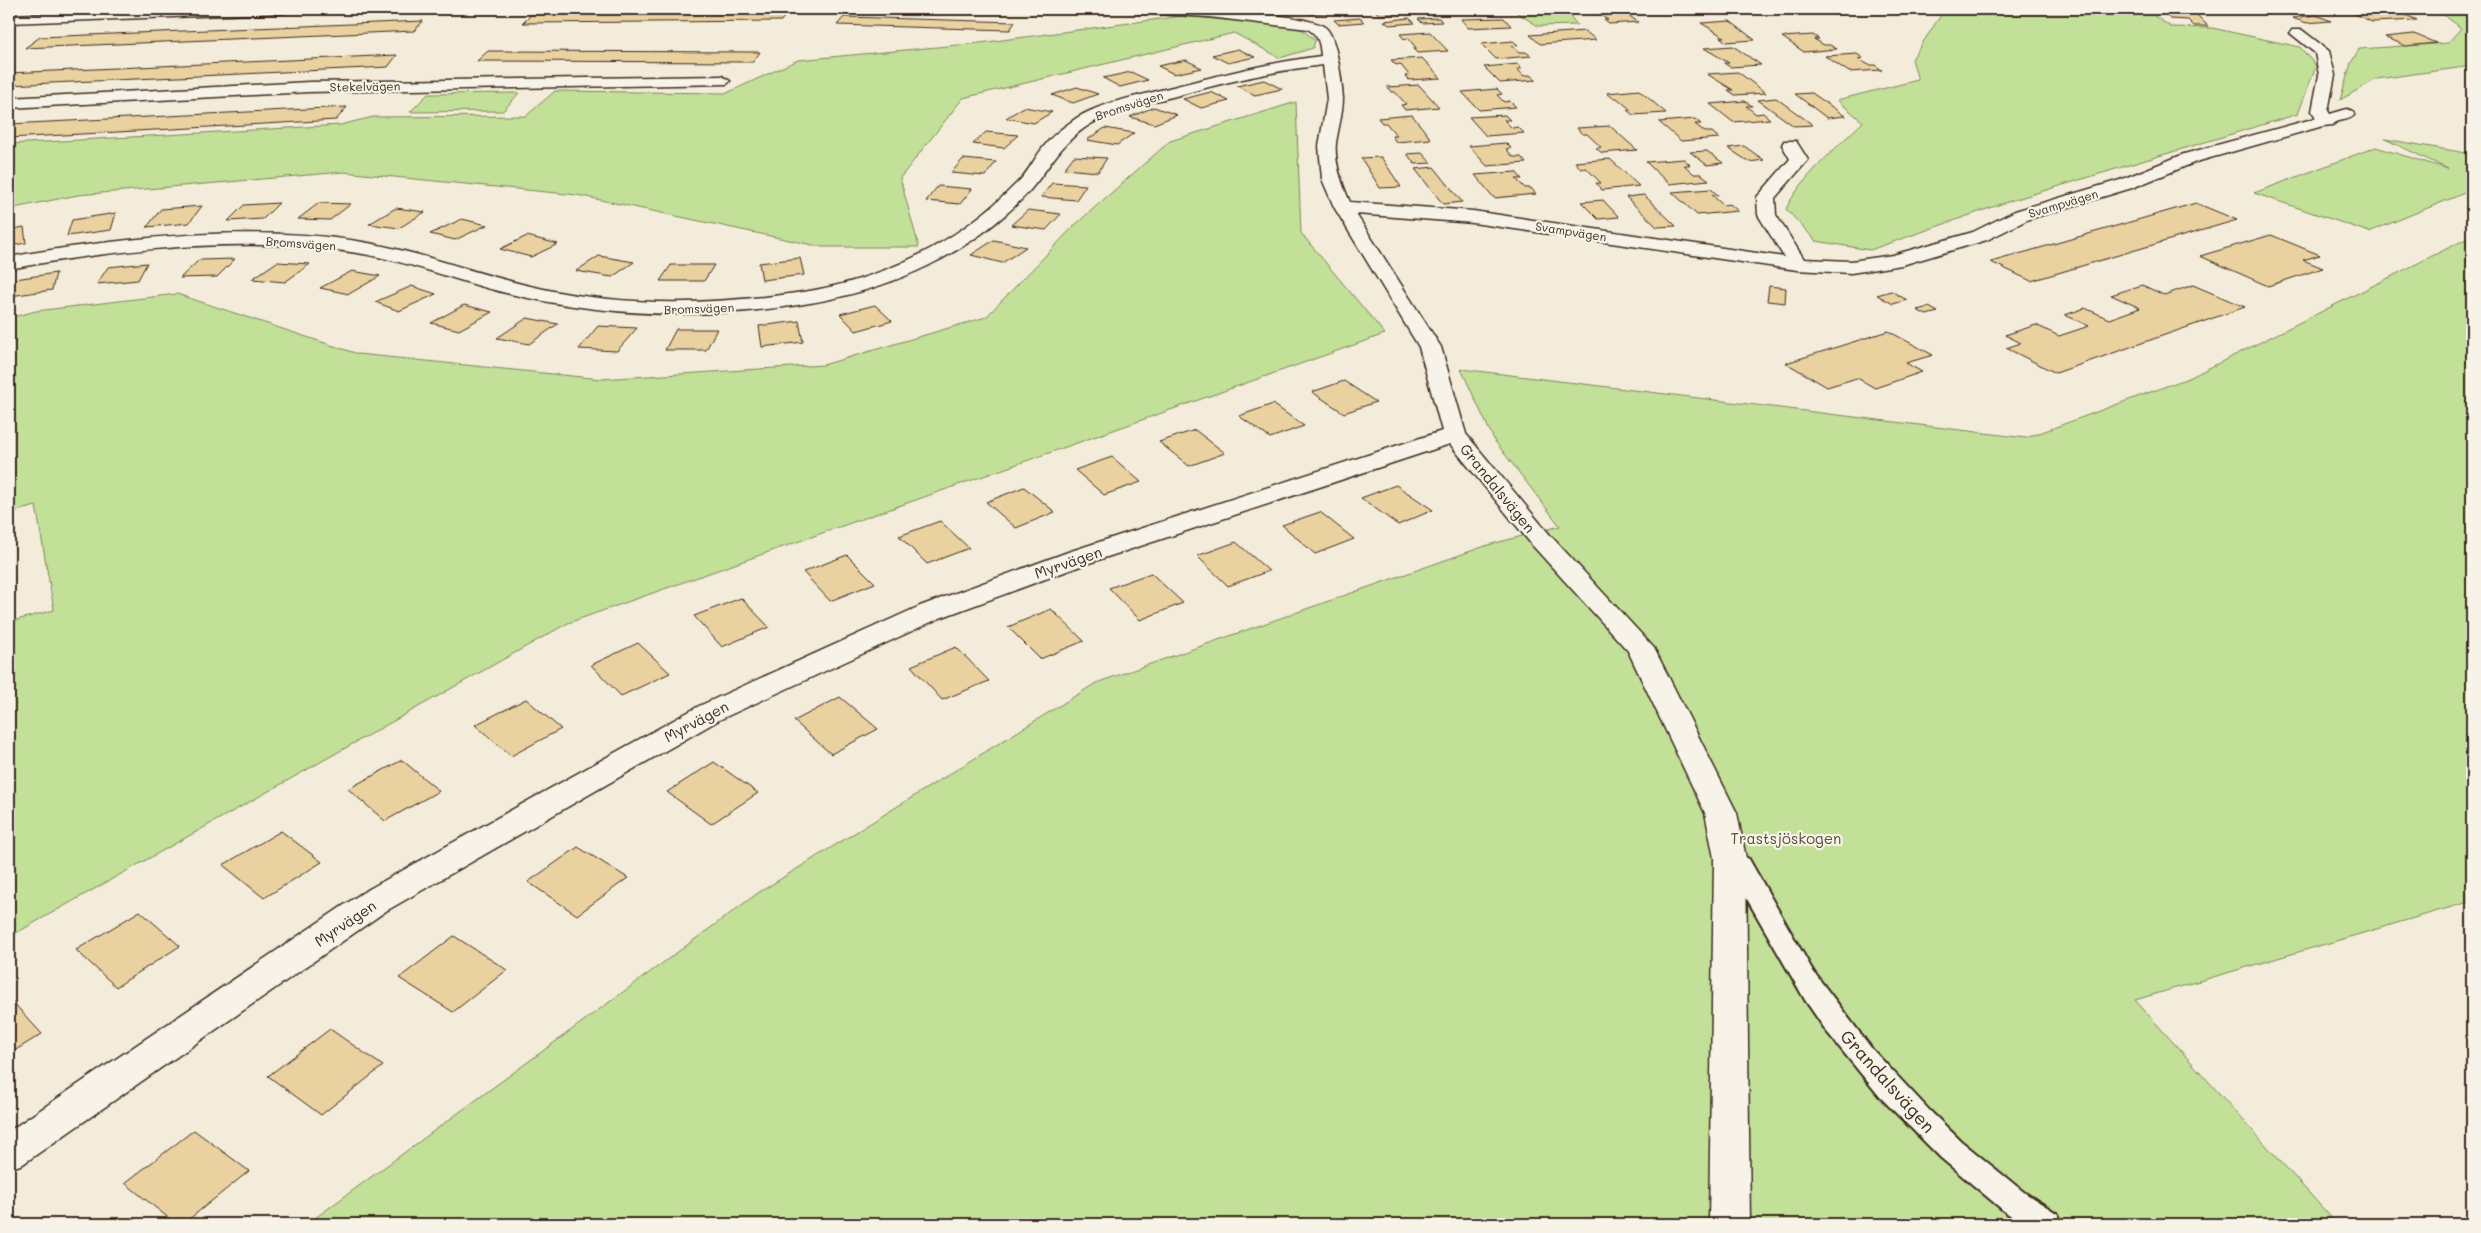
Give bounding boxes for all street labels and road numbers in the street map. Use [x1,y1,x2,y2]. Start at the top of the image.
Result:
street label: Stekelvägen [330,77,400,95]
street label: Bromsvägen [1093,87,1165,123]
street label: Svampvägen [2026,185,2100,221]
street label: Svampvägen [1534,217,1608,245]
street label: Bromsvägen [265,233,337,253]
street label: Bromsvägen [664,299,734,317]
street label: Grandalsvägen [1456,439,1540,537]
street label: Myrvägen [1032,541,1104,583]
street label: Myrvägen [660,696,732,746]
street label: Myrvägen [310,895,380,951]
street label: Grandalsvägen [1835,1024,1941,1138]

